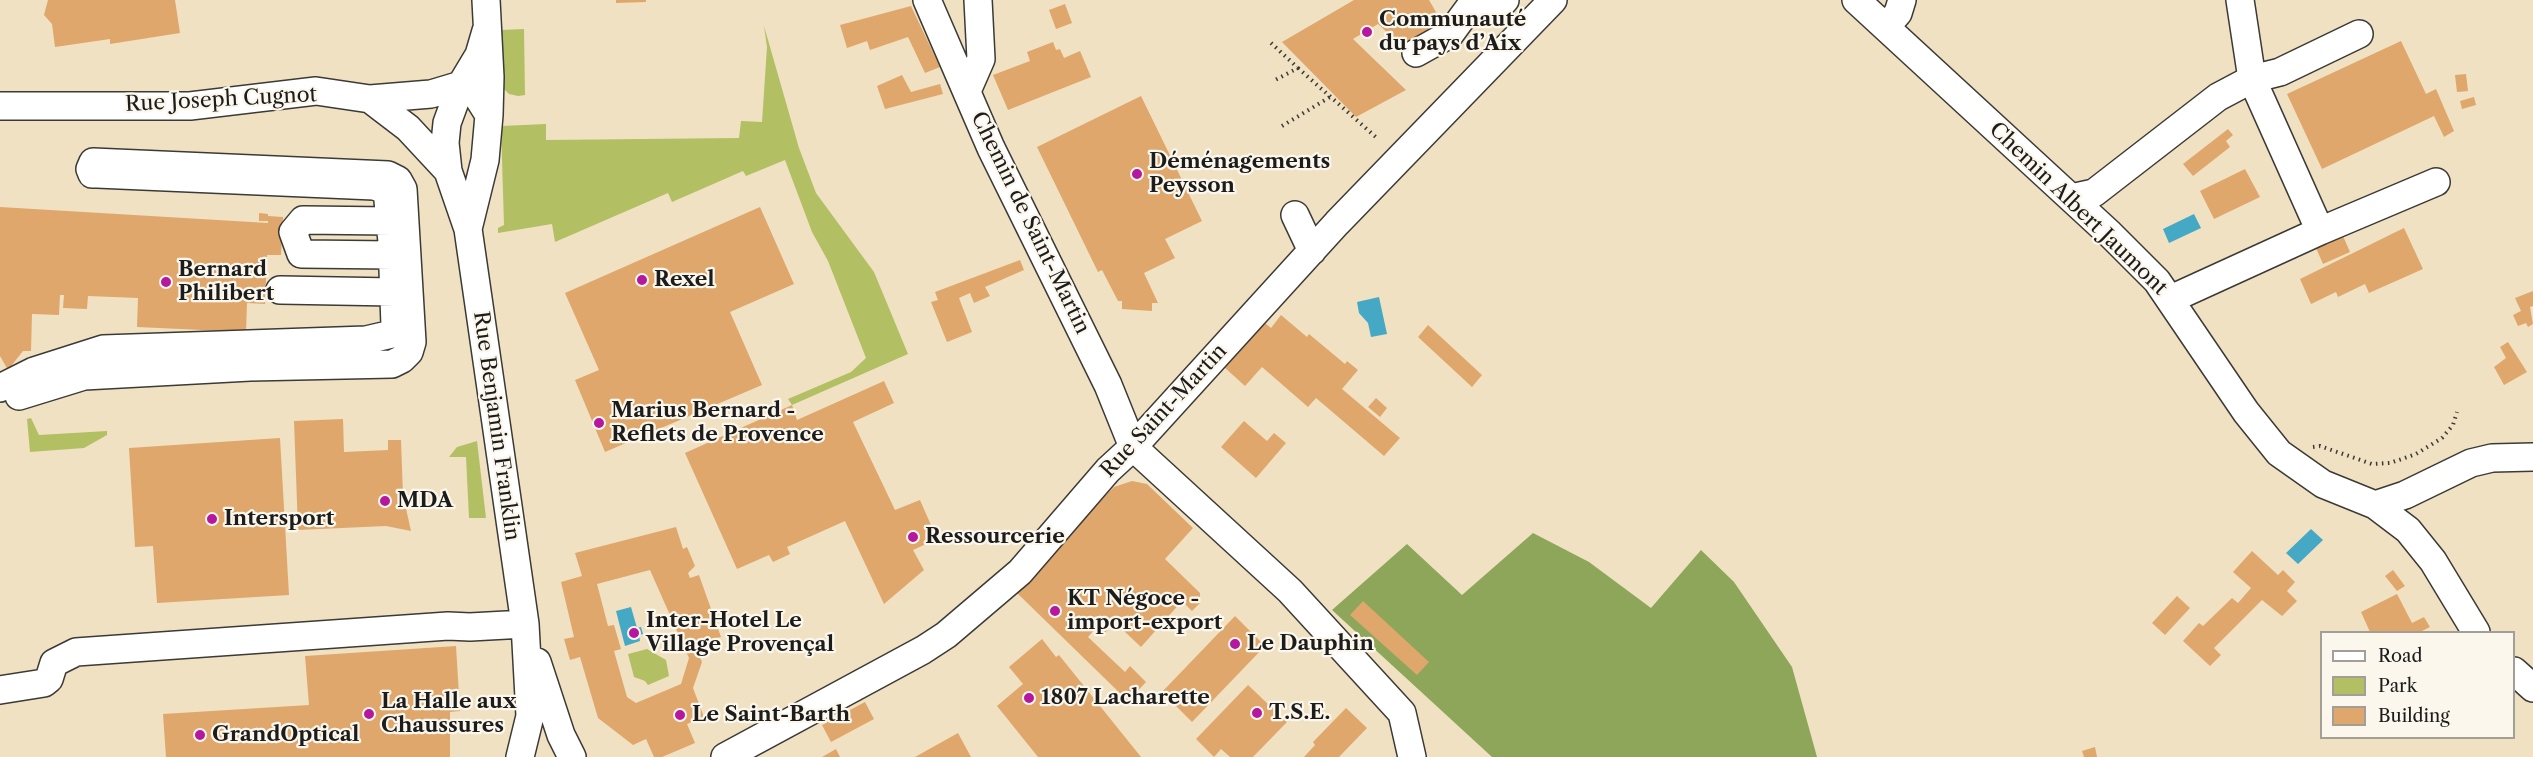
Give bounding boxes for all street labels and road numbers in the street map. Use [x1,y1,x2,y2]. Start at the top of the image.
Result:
street label: Rue Joseph Cugnot [125,82,317,118]
street label: Chemin de Saint-Martin [965,108,1095,338]
street label: Chemin Albert Jaumont [1984,117,2172,301]
street label: Rue Benjamin Franklin [467,310,525,542]
street label: Rue Saint-Martin [1096,339,1232,483]

